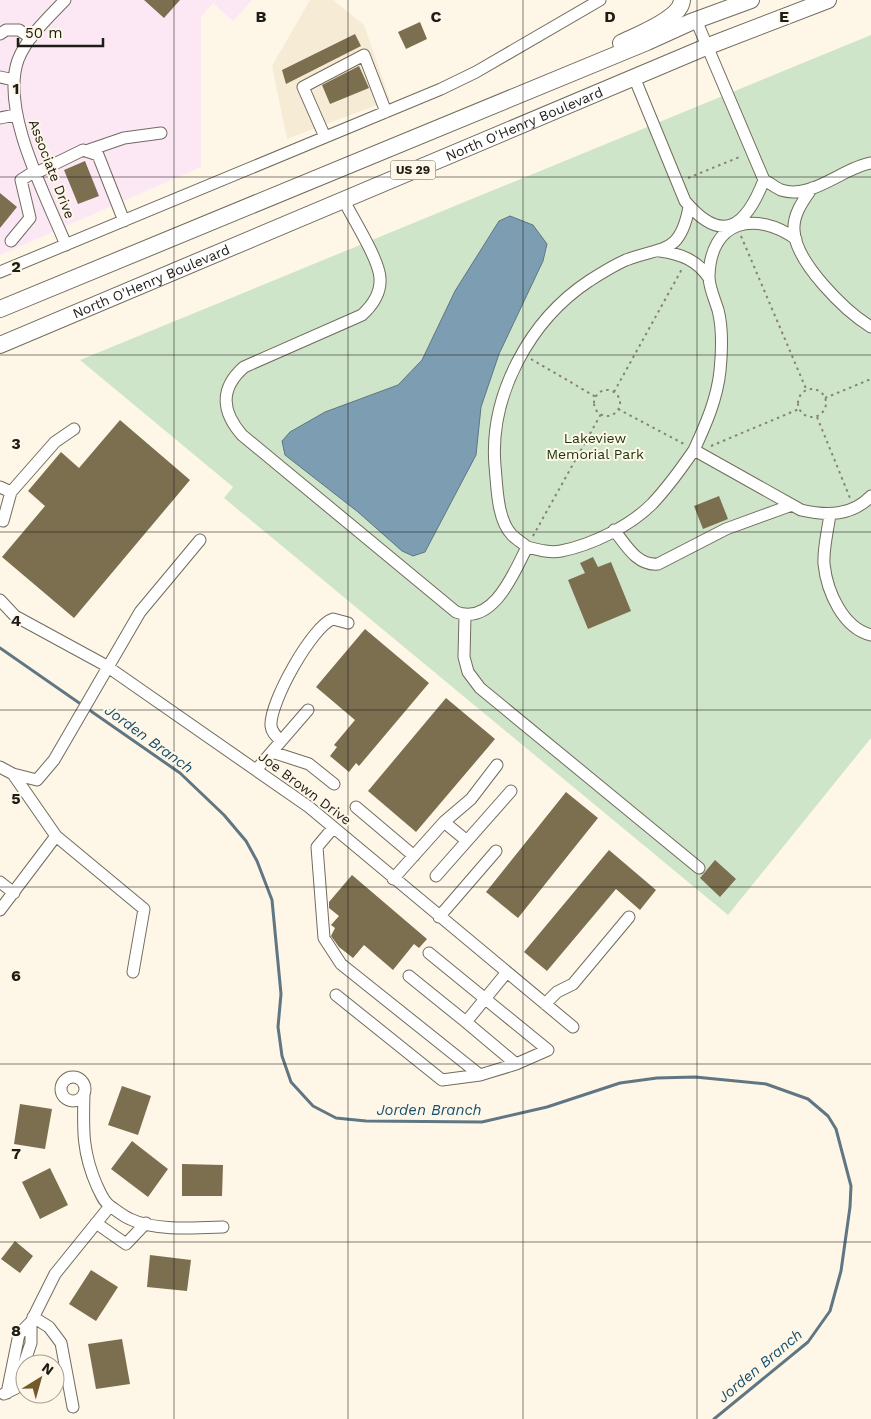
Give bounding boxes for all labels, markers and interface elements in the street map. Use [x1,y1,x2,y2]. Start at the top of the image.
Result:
text: B [256,7,267,26]
text: C [431,7,442,26]
text: D [604,7,616,26]
text: E [779,7,789,26]
scale bar [18,15,102,47]
text: 50 m [25,24,62,42]
text: 1 [13,79,19,98]
street label: North O'Henry Boulevard [443,84,605,164]
street label: Associate Drive [26,117,78,221]
road number: US 29 [390,160,436,180]
street label: North O'Henry Boulevard [70,241,232,321]
text: 2 [11,257,21,276]
park label: Lakeview Memorial Park [546,430,644,462]
text: 3 [11,434,21,453]
text: 4 [11,611,21,630]
water label: Jorden Branch [101,701,197,777]
street label: Joe Brown Drive [256,748,354,828]
text: 5 [11,789,21,808]
text: 6 [11,966,21,985]
water label: Jorden Branch [377,1101,481,1119]
text: 7 [11,1144,21,1163]
text: 8 [11,1321,21,1340]
water label: Jorden Branch [714,1325,806,1407]
north arrow [15,1354,65,1404]
text: N [39,1359,57,1378]

